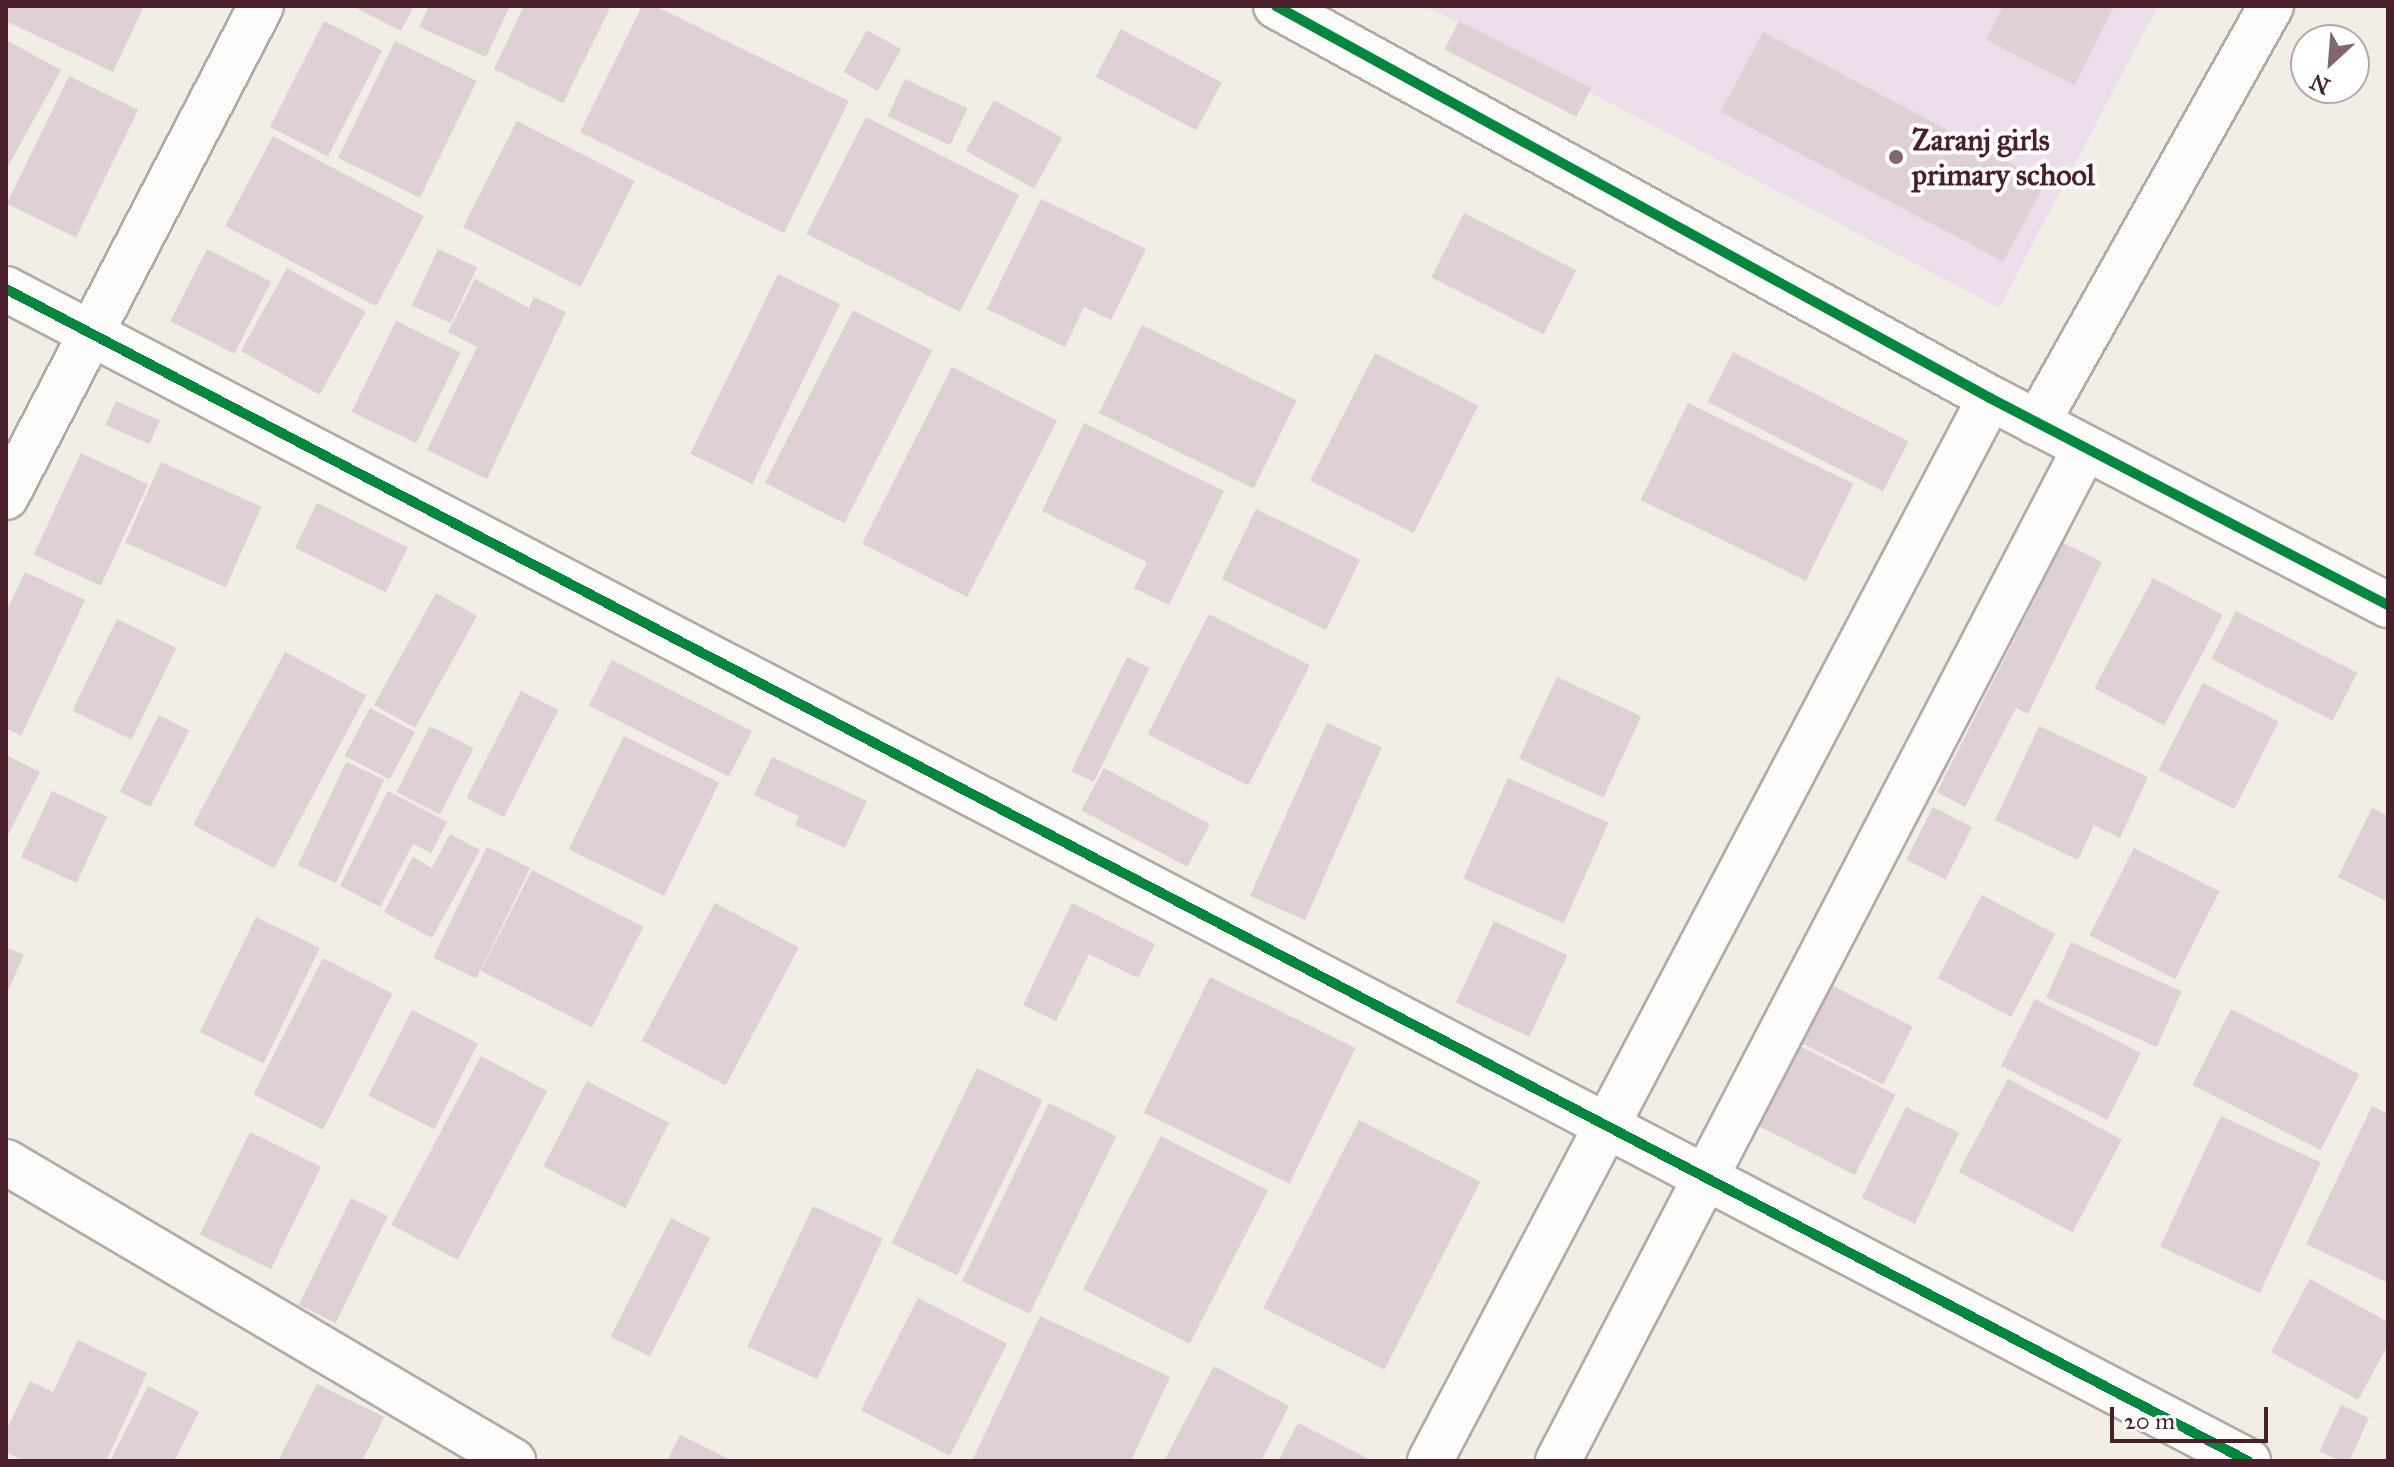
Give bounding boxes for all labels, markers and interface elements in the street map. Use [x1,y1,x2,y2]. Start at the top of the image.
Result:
north arrow [2290,24,2370,104]
text: N [2306,68,2334,100]
place label: Zaranj girls primary school [1912,122,2095,192]
marker: Zaranj girls primary school [1887,148,1905,166]
scale bar [2114,1391,2272,1441]
text: 20 m [2124,1406,2175,1436]

